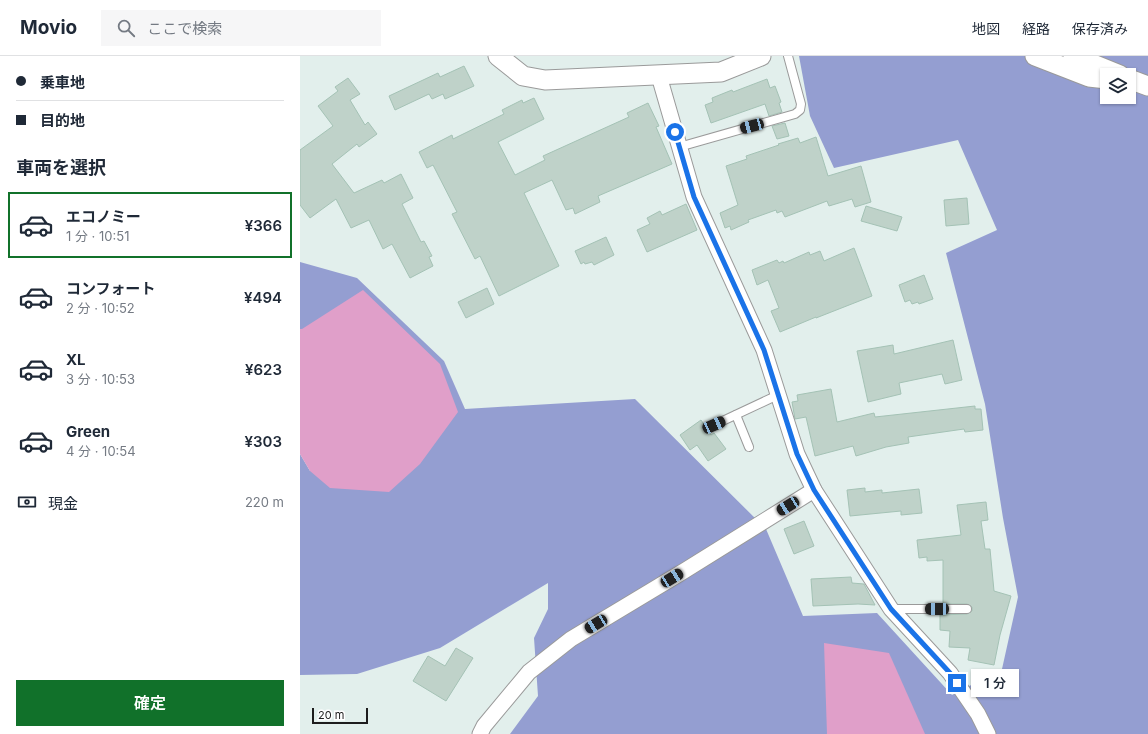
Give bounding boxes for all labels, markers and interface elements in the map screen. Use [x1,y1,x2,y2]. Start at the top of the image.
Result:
search box [101,10,381,46]
text: Movio [20,16,77,39]
icon: search [115,17,137,39]
text: ここで検索 [147,19,222,38]
text: 地図 [972,20,1000,37]
text: 経路 [1022,20,1050,37]
text: 保存済み [1072,20,1128,37]
map controls [1100,68,1136,104]
button: layers [1100,68,1136,104]
text: 乗車地 [40,73,85,92]
text: 目的地 [40,111,85,130]
car [739,117,765,135]
route start [666,123,684,141]
text: 車両を選択 [16,157,106,178]
icon: car [18,207,54,243]
text: エコノミー [66,207,141,226]
text: ¥366 [245,216,282,235]
text: 1 分 · 10:51 [66,228,129,244]
icon: car [18,279,54,315]
text: コンフォート [66,279,156,298]
text: ¥494 [244,288,282,307]
text: 2 分 · 10:52 [66,300,135,316]
text: XL [66,350,86,369]
icon: car [18,351,54,387]
text: ¥623 [245,360,282,379]
text: 3 分 · 10:53 [66,371,135,387]
car [701,415,727,435]
text: Green [66,422,110,441]
icon: car [18,423,54,459]
text: ¥303 [245,432,282,451]
text: 4 分 · 10:54 [66,443,136,459]
icon: cash [16,491,38,513]
text: 現金 [48,494,78,513]
text: 220 m [245,494,284,510]
car [775,495,801,517]
car [659,567,685,589]
car [925,603,949,615]
car [583,613,609,635]
callout: 1 分 [971,669,1019,697]
route end [948,674,966,692]
text: 1 分 [984,675,1006,691]
button: 確定 [16,680,284,726]
scale bar [312,706,368,725]
text: 20 m [318,708,344,722]

